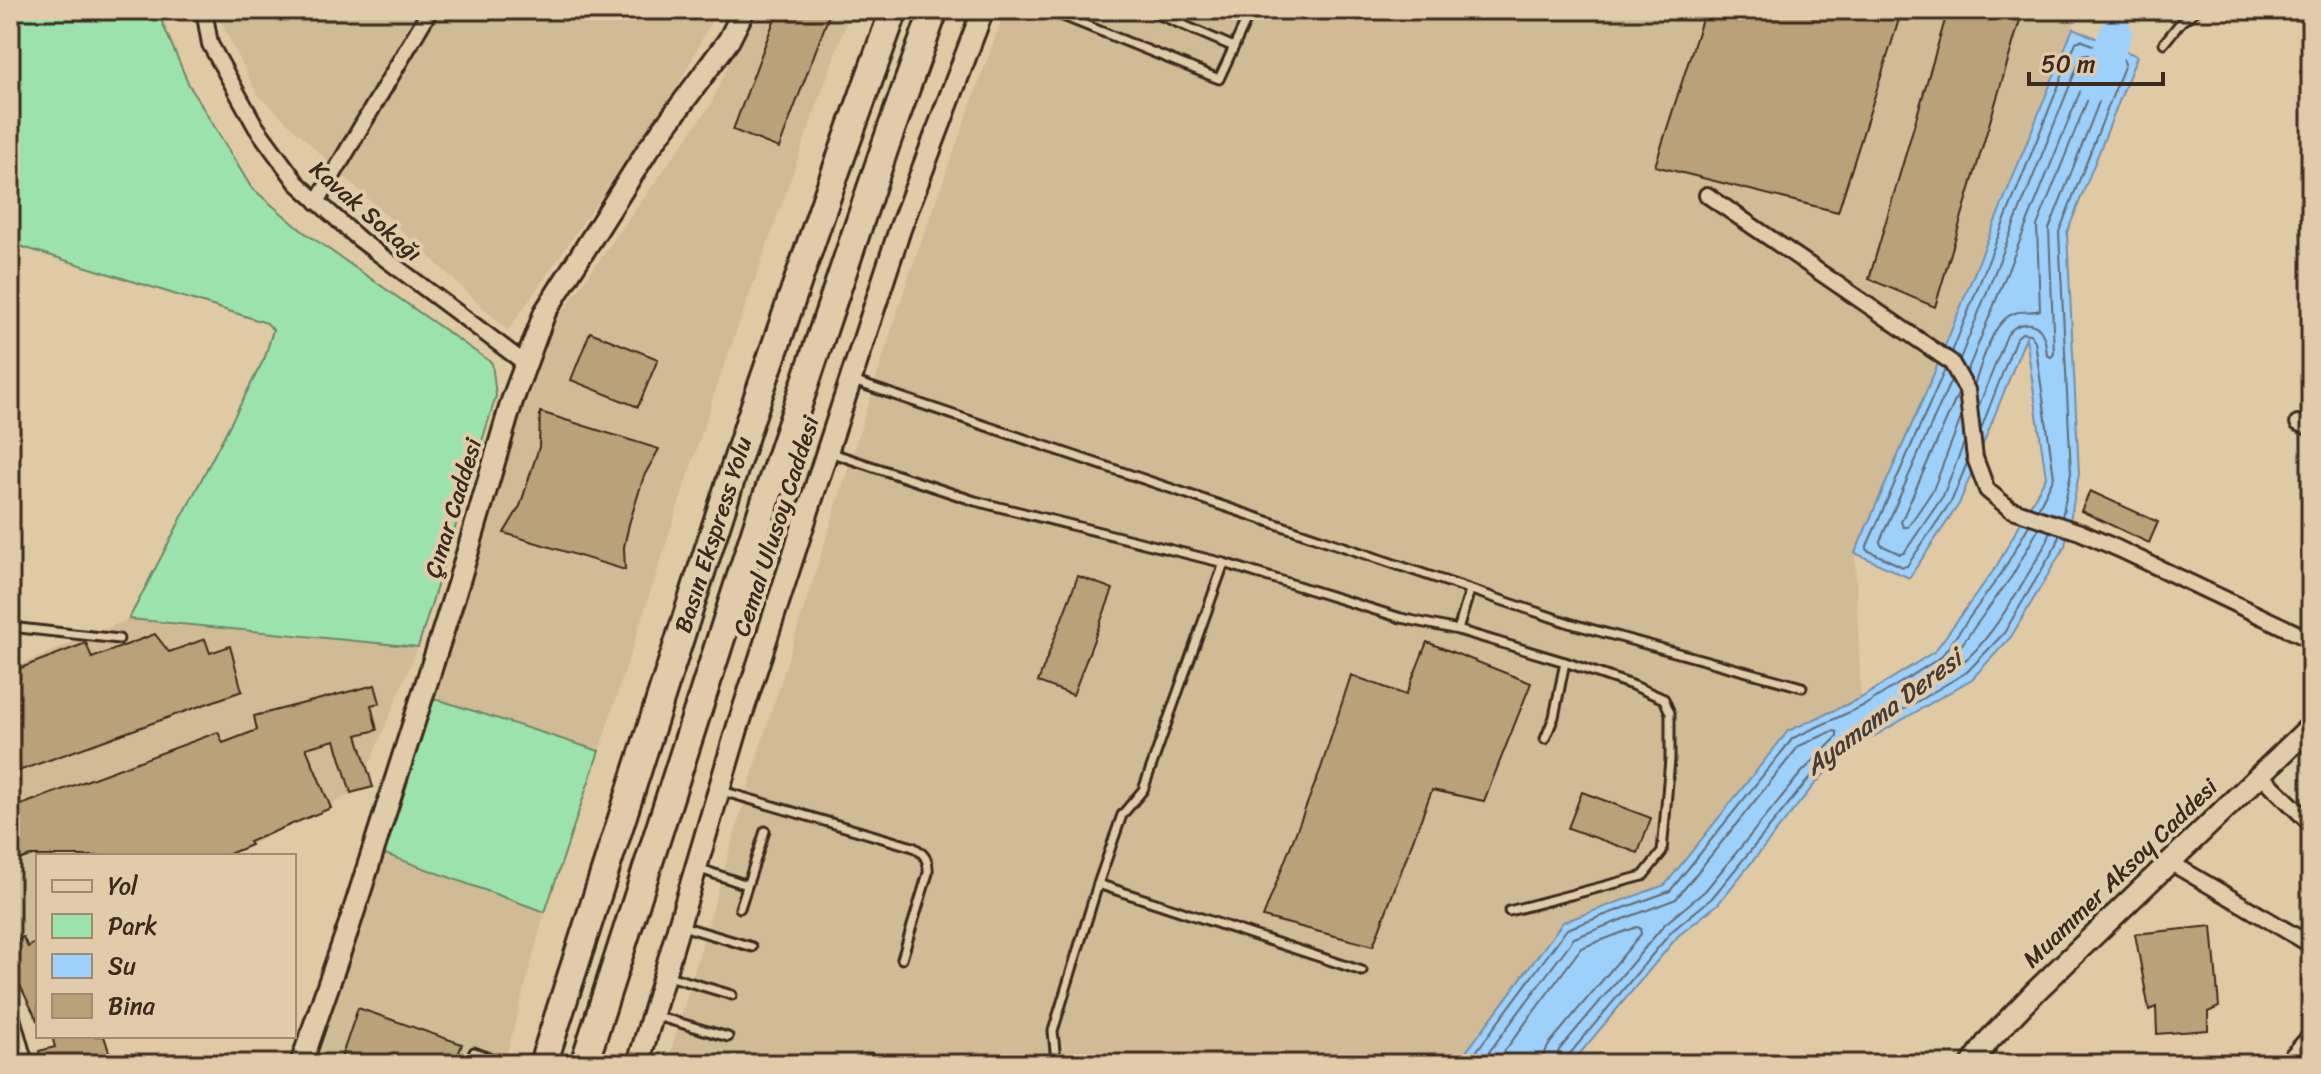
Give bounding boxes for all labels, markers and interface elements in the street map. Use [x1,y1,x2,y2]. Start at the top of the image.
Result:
scale bar [2029,36,2163,86]
text: 50 m [2041,43,2096,85]
street label: Kavak Sokağı [300,149,432,273]
street label: Cemal Ulusoy Caddesi [720,409,832,642]
street label: Basın Ekspress Yolu [662,431,764,638]
street label: Çınar Caddesi [412,432,495,583]
water label: Ayamama Deresi [1793,634,1976,788]
street label: Muammer Aksoy Caddesi [2012,767,2229,978]
legend [36,854,296,1038]
text: Yol [108,865,139,907]
text: Park [108,905,157,947]
text: Su [108,945,136,987]
text: Bina [108,985,156,1027]

